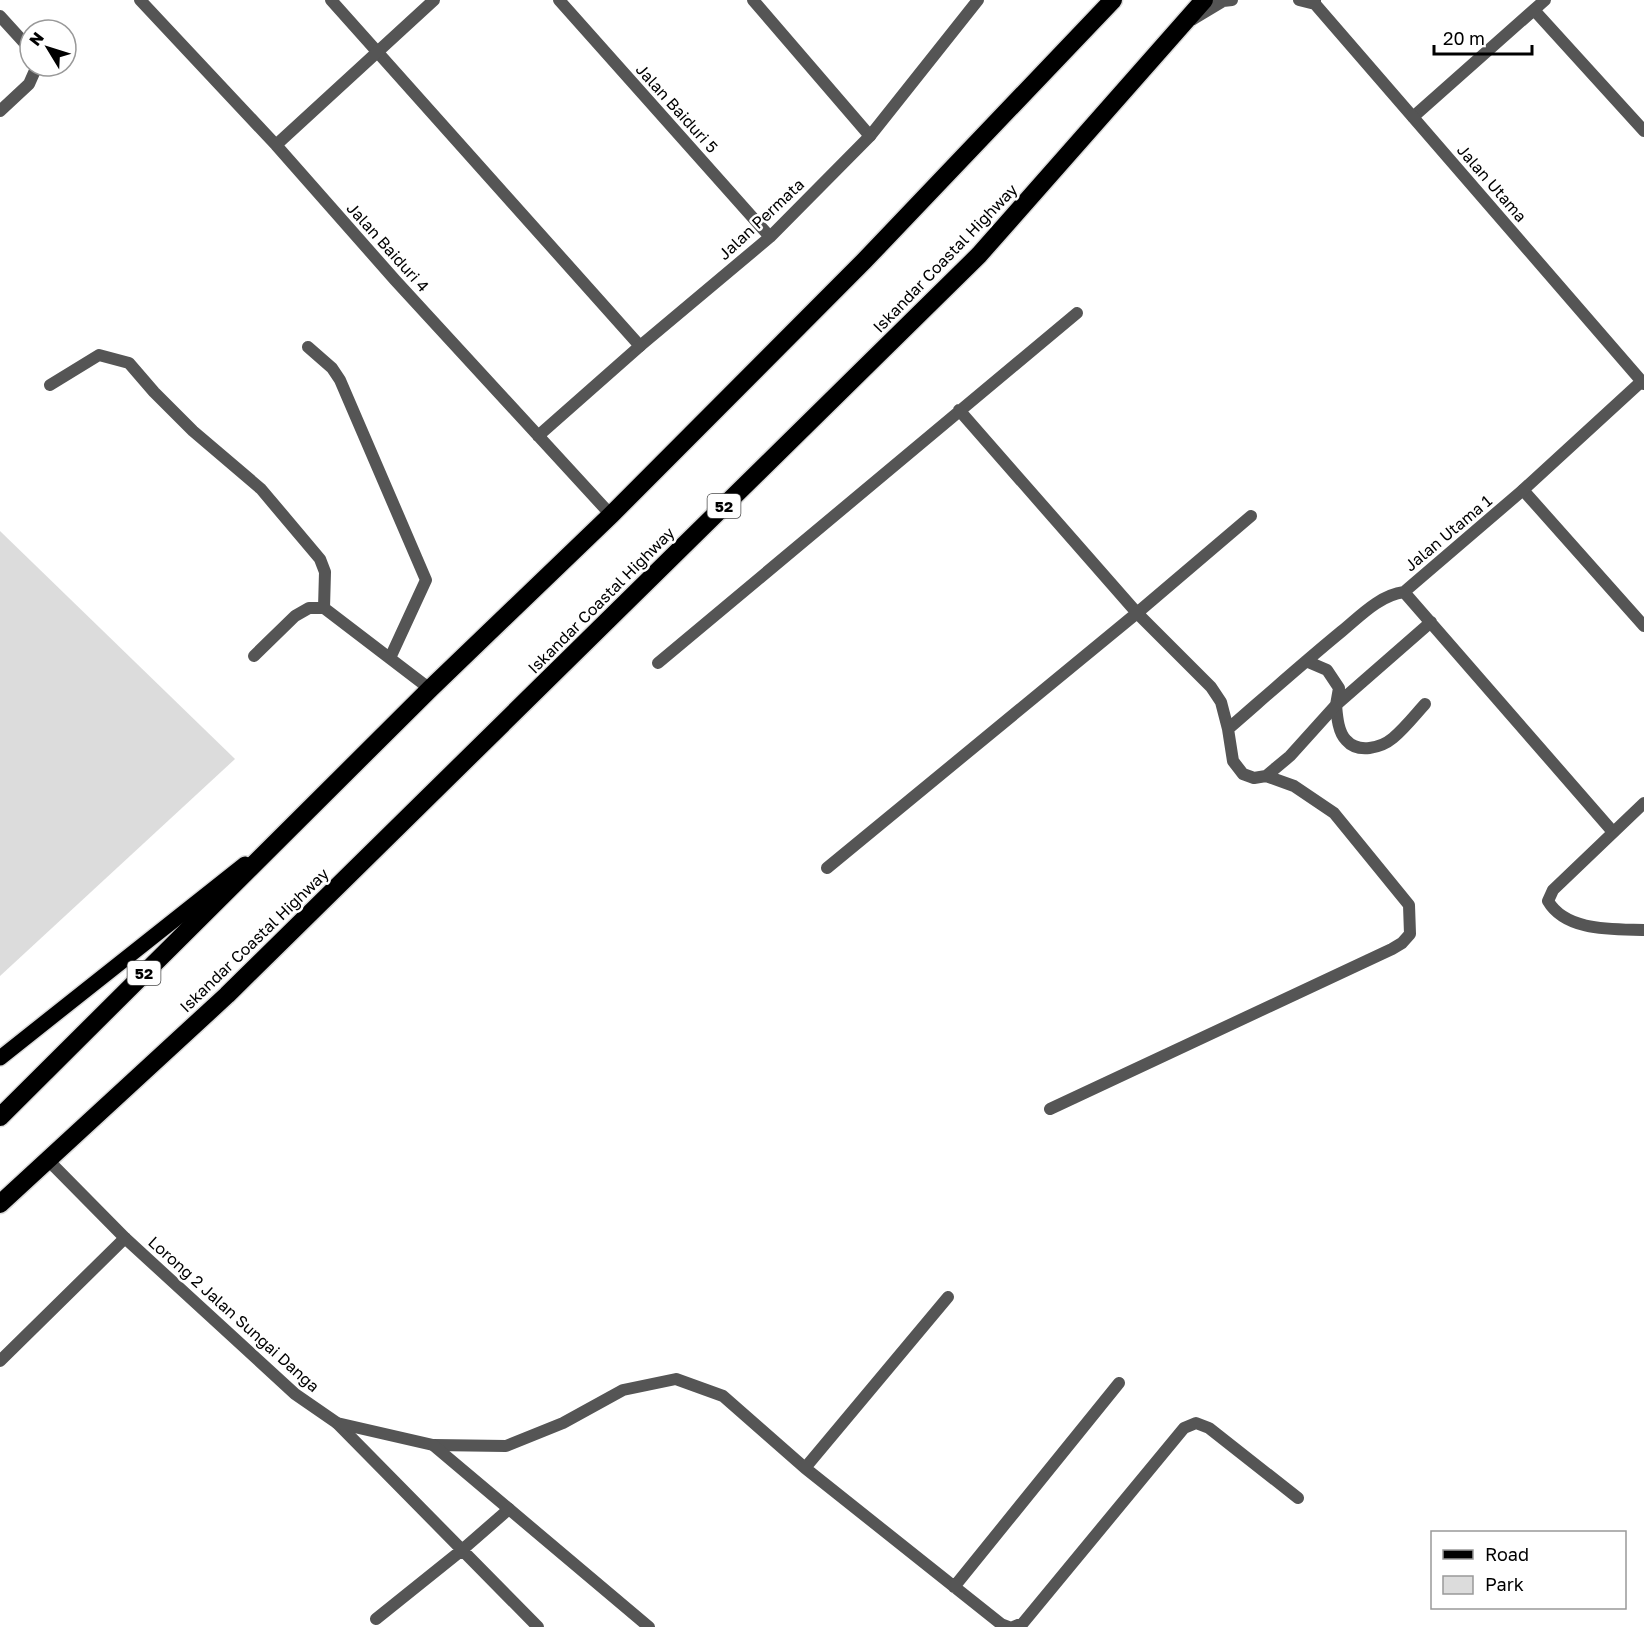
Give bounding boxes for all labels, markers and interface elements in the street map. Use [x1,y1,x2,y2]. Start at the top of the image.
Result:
north arrow [18,18,78,78]
scale bar [1434,18,1532,56]
text: 20 m [1443,27,1485,49]
text: N [25,28,48,50]
street label: Jalan Baiduri 5 [632,59,722,157]
street label: Jalan Utama [1453,140,1531,226]
street label: Jalan Permata [714,174,808,264]
street label: Iskandar Coastal Highway [869,179,1021,337]
street label: Jalan Baiduri 4 [343,198,433,296]
street label: Jalan Utama 1 [1400,490,1496,575]
road number: 52 [708,494,740,518]
street label: Iskandar Coastal Highway [523,522,679,678]
street label: Iskandar Coastal Highway [175,864,333,1016]
road number: 52 [128,961,160,985]
street label: Lorong 2 Jalan Sungai Danga [144,1232,324,1396]
legend [1431,1531,1626,1609]
text: Road [1485,1543,1529,1565]
text: Park [1485,1573,1524,1595]

